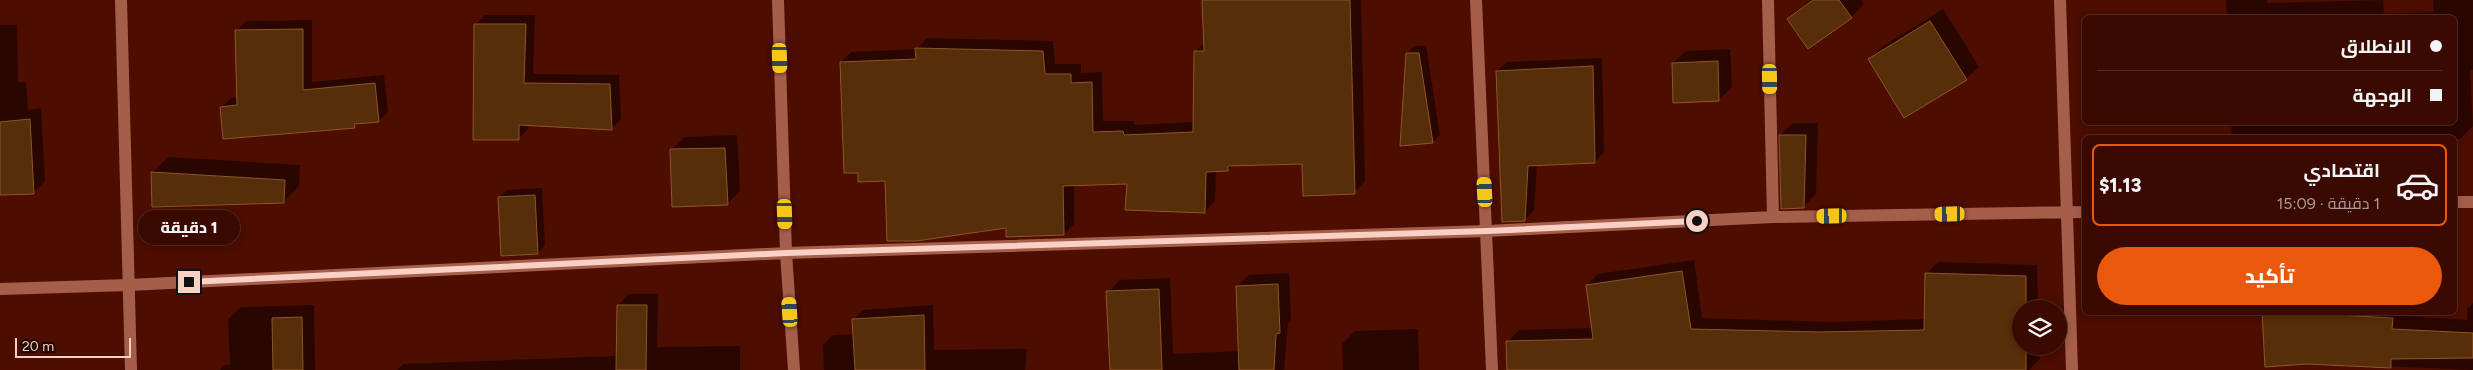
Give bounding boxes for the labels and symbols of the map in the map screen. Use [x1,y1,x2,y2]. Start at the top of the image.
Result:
car [771,43,788,73]
car [1762,64,1777,94]
car [1476,177,1493,207]
car [776,199,793,229]
car [1934,206,1965,222]
car [1816,208,1847,224]
callout: 1 دقيقة [138,210,240,244]
route start [1686,210,1708,232]
route end [178,271,200,293]
car [781,297,798,327]
scale bar [15,335,131,358]

